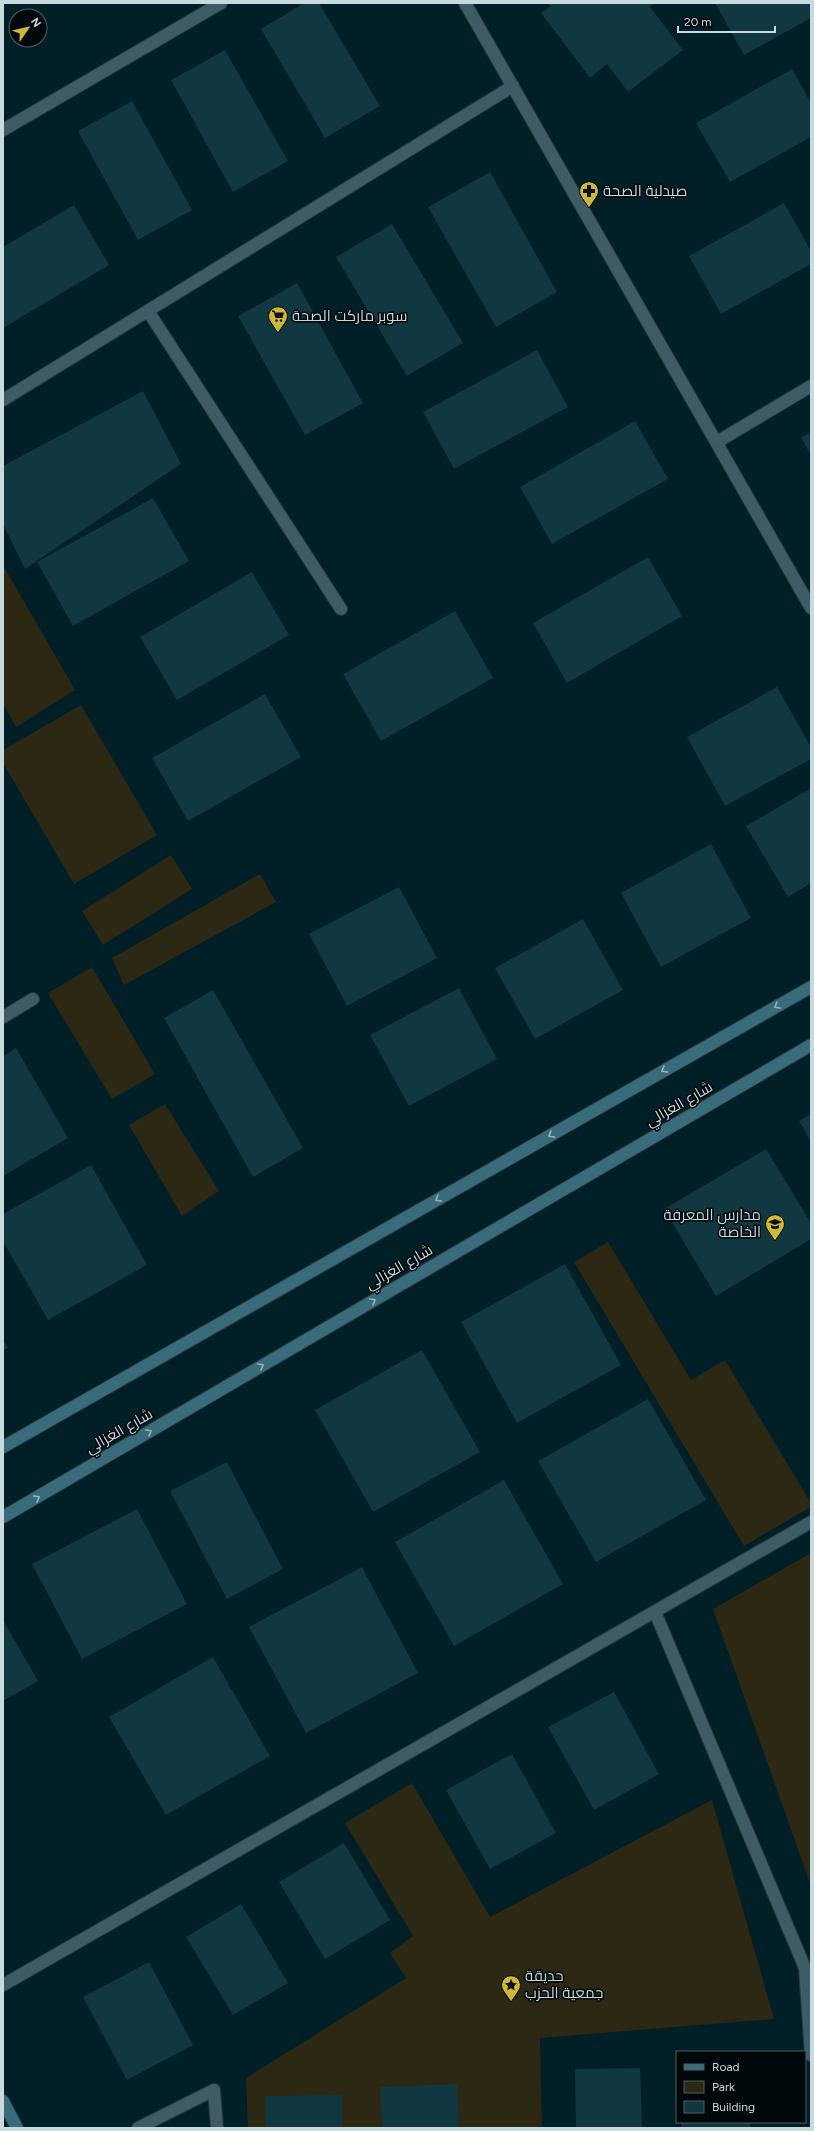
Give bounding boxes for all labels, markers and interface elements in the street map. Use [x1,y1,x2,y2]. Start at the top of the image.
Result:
north arrow [8,8,48,48]
scale bar [678,8,775,34]
text: 20 m [684,15,712,29]
text: N [28,16,44,30]
pharmacy icon: صيدلية الصحة [578,180,600,208]
place label: صيدلية الصحة [603,182,687,200]
supermarket icon: سوبر ماركت الصحة [267,305,289,333]
place label: سوبر ماركت الصحة [292,307,407,325]
one-way arrow [774,1001,781,1008]
one-way arrow [661,1066,668,1073]
street label: شارع الغزالي [642,1078,717,1133]
one-way arrow [548,1130,555,1137]
one-way arrow [435,1194,442,1201]
place label: مدارس المعرفة الخاصة [663,1206,761,1241]
school or university icon: مدارس المعرفة الخاصة [764,1213,786,1241]
street label: شارع الغزالي [362,1241,437,1296]
one-way arrow [369,1298,376,1305]
one-way arrow [257,1364,264,1371]
street label: شارع الغزالي [82,1405,157,1460]
one-way arrow [145,1429,152,1437]
one-way arrow [33,1495,40,1502]
place label: حديقة جمعية الحزب [525,1967,603,2002]
place icon: حديقة جمعية الحزب [500,1974,522,2002]
legend [676,2051,806,2123]
text: Road [712,2060,740,2074]
text: Park [712,2080,735,2094]
text: Building [712,2100,755,2114]

